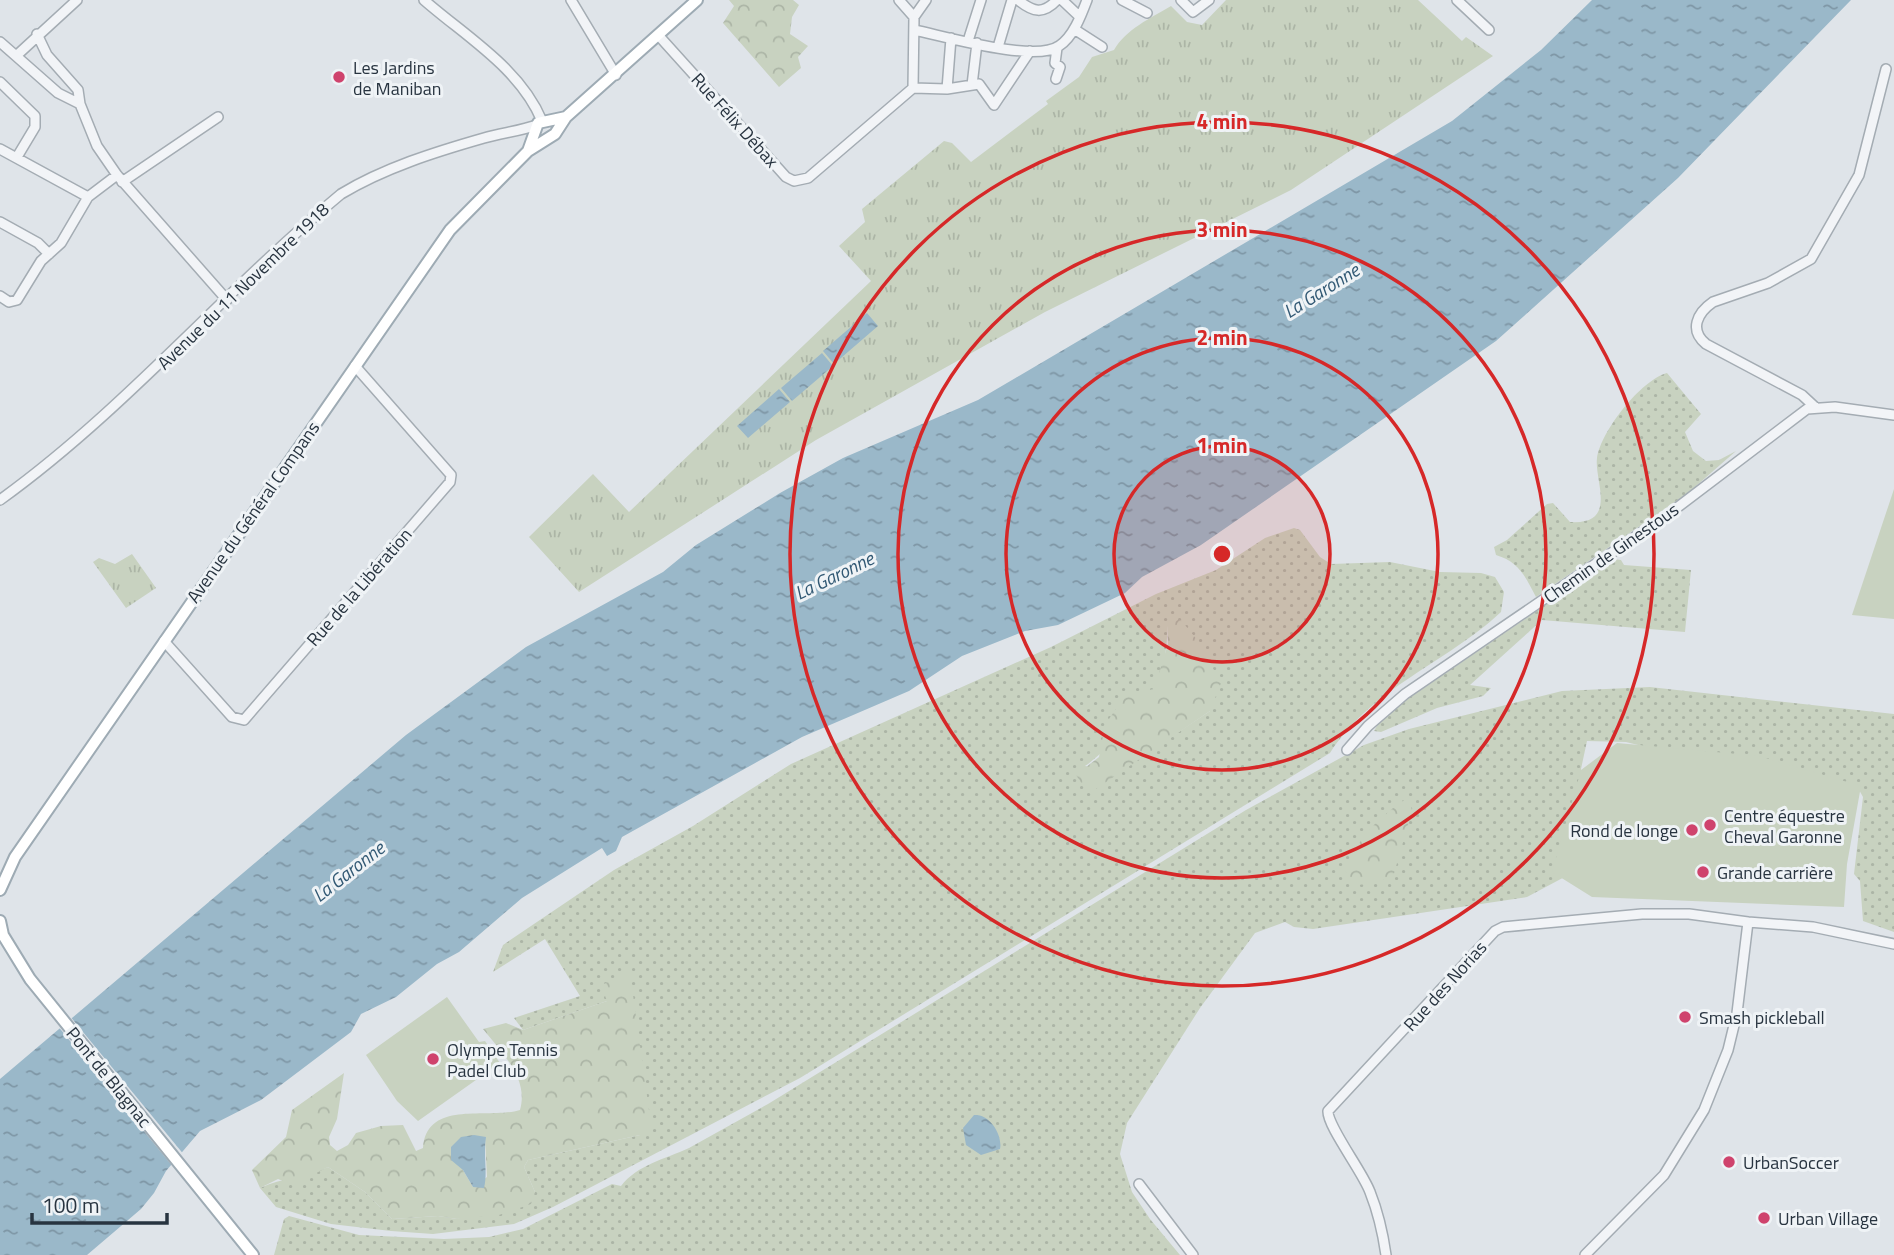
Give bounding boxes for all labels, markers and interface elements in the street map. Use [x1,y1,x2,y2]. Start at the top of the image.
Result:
place label: Les Jardins de Maniban [353,54,441,102]
street label: Rue Félix Débax [685,67,785,173]
marker: Les Jardins de Maniban [331,69,347,85]
text: 4 min [1196,105,1248,137]
street label: Avenue du 11 Novembre 1918 [151,196,335,376]
text: 3 min [1196,213,1248,245]
water label: La Garonne [1277,255,1366,325]
text: 2 min [1196,321,1248,353]
street label: Avenue du Général Compans [180,416,326,608]
text: 1 min [1196,429,1248,461]
street label: Chemin de Ginestous [1538,496,1684,610]
street label: Rue de la Libération [300,522,418,652]
centre of rings [1210,542,1234,566]
water label: La Garonne [789,543,880,607]
place label: Centre équestre Cheval Garonne [1724,802,1845,850]
place label: Rond de longe [1570,817,1678,844]
marker: Centre équestre Cheval Garonne [1702,817,1718,833]
marker: Rond de longe [1684,822,1700,838]
water label: La Garonne [306,833,391,909]
place label: Grande carrière [1717,859,1833,886]
marker: Grande carrière [1695,864,1711,880]
street label: Rue des Norias [1397,935,1493,1037]
place label: Smash pickleball [1699,1004,1825,1031]
marker: Smash pickleball [1677,1009,1693,1025]
street label: Pont de Blagnac [60,1021,158,1133]
place label: Olympe Tennis Padel Club [447,1036,558,1084]
marker: Olympe Tennis Padel Club [425,1051,441,1067]
place label: UrbanSoccer [1743,1149,1839,1176]
marker: UrbanSoccer [1721,1154,1737,1170]
scale bar [32,1182,166,1226]
text: 100 m [42,1189,99,1221]
place label: Urban Village [1778,1205,1878,1232]
marker: Urban Village [1756,1210,1772,1226]

